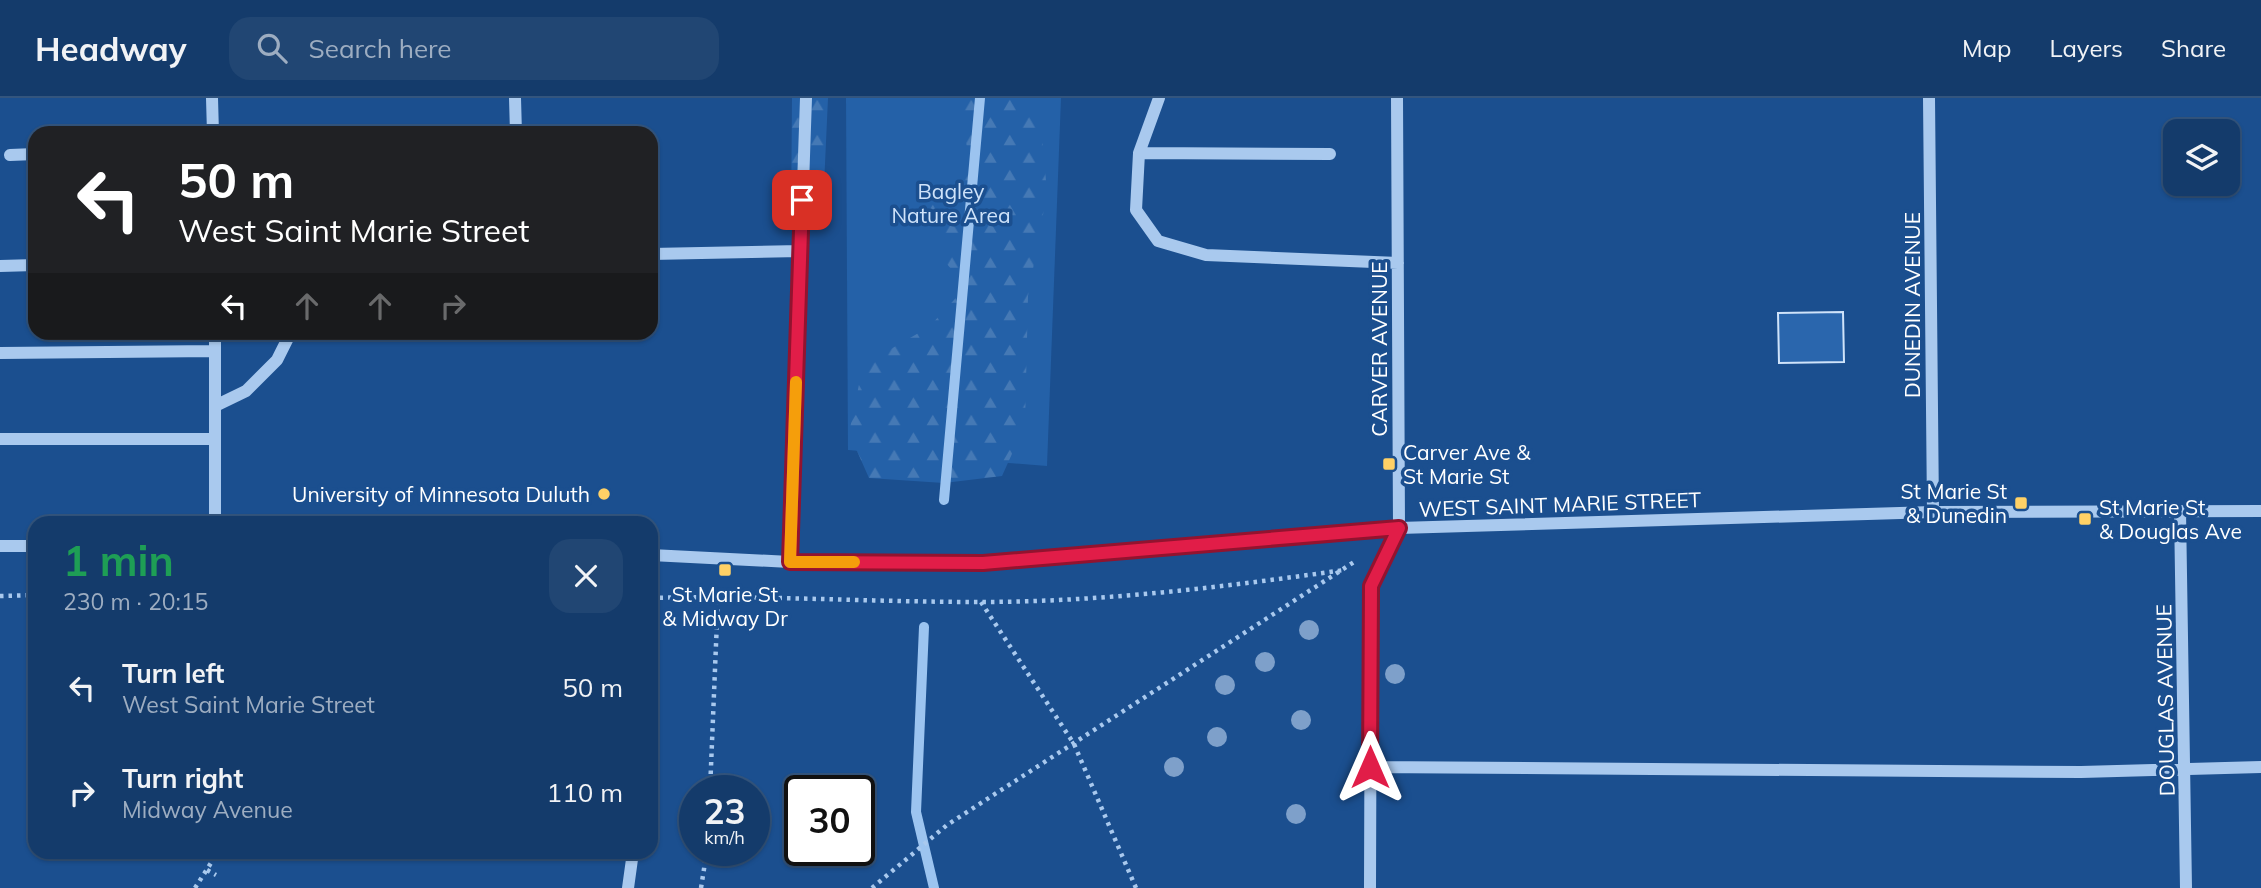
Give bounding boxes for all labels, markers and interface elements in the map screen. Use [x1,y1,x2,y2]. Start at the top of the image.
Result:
search box [229,17,719,80]
text: Headway [35,28,187,69]
icon: search [253,29,291,67]
text: Search here [309,32,451,65]
text: Map [1962,33,2011,63]
text: Layers [2049,33,2123,63]
text: Share [2161,33,2226,63]
map controls [2163,119,2240,196]
button: layers [2163,119,2240,196]
text: 50 m [178,149,294,210]
icon: left [63,154,154,245]
pin [772,170,832,230]
park label: Bagley Nature Area [891,178,1011,228]
icon: arrive [783,181,821,219]
text: West Saint Marie Street [178,210,530,250]
street label: DUNEDIN AVENUE [1899,212,1925,398]
street label: CARVER AVENUE [1366,261,1392,437]
icon: left [215,287,253,325]
icon: ahead [288,287,326,325]
icon: ahead [361,287,399,325]
icon: right [434,287,472,325]
place label: Carver Ave & St Marie St [1403,439,1531,489]
marker: Carver Ave & St Marie St [1381,456,1397,472]
place label: St Marie St & Dunedin [1901,478,2007,528]
place label: University of Minnesota Duluth [292,481,590,507]
marker: University of Minnesota Duluth [596,486,612,502]
street label: WEST SAINT MARIE STREET [1418,486,1702,522]
place label: St Marie St & Douglas Ave [2099,494,2242,544]
marker: St Marie St & Dunedin [2013,495,2029,511]
marker: St Marie St & Douglas Ave [2077,511,2093,527]
text: 1 min [63,534,174,587]
button: close [549,539,623,613]
marker: St Marie St & Midway Dr [717,562,733,578]
place label: St Marie St & Midway Dr [662,581,788,631]
text: 230 m · 20:15 [63,587,208,616]
street label: DOUGLAS AVENUE [2150,604,2180,796]
text: Turn left [122,657,224,690]
icon: left [63,669,101,707]
text: 50 m [562,671,623,704]
text: West Saint Marie Street [122,690,375,719]
position arrow [1333,730,1407,804]
text: Turn right [122,762,243,795]
icon: right [63,774,101,812]
speed limit sign: 30 [784,775,875,866]
text: 110 m [547,776,623,809]
text: 23 [703,789,746,833]
text: Midway Avenue [122,795,293,824]
text: km/h [704,826,745,849]

